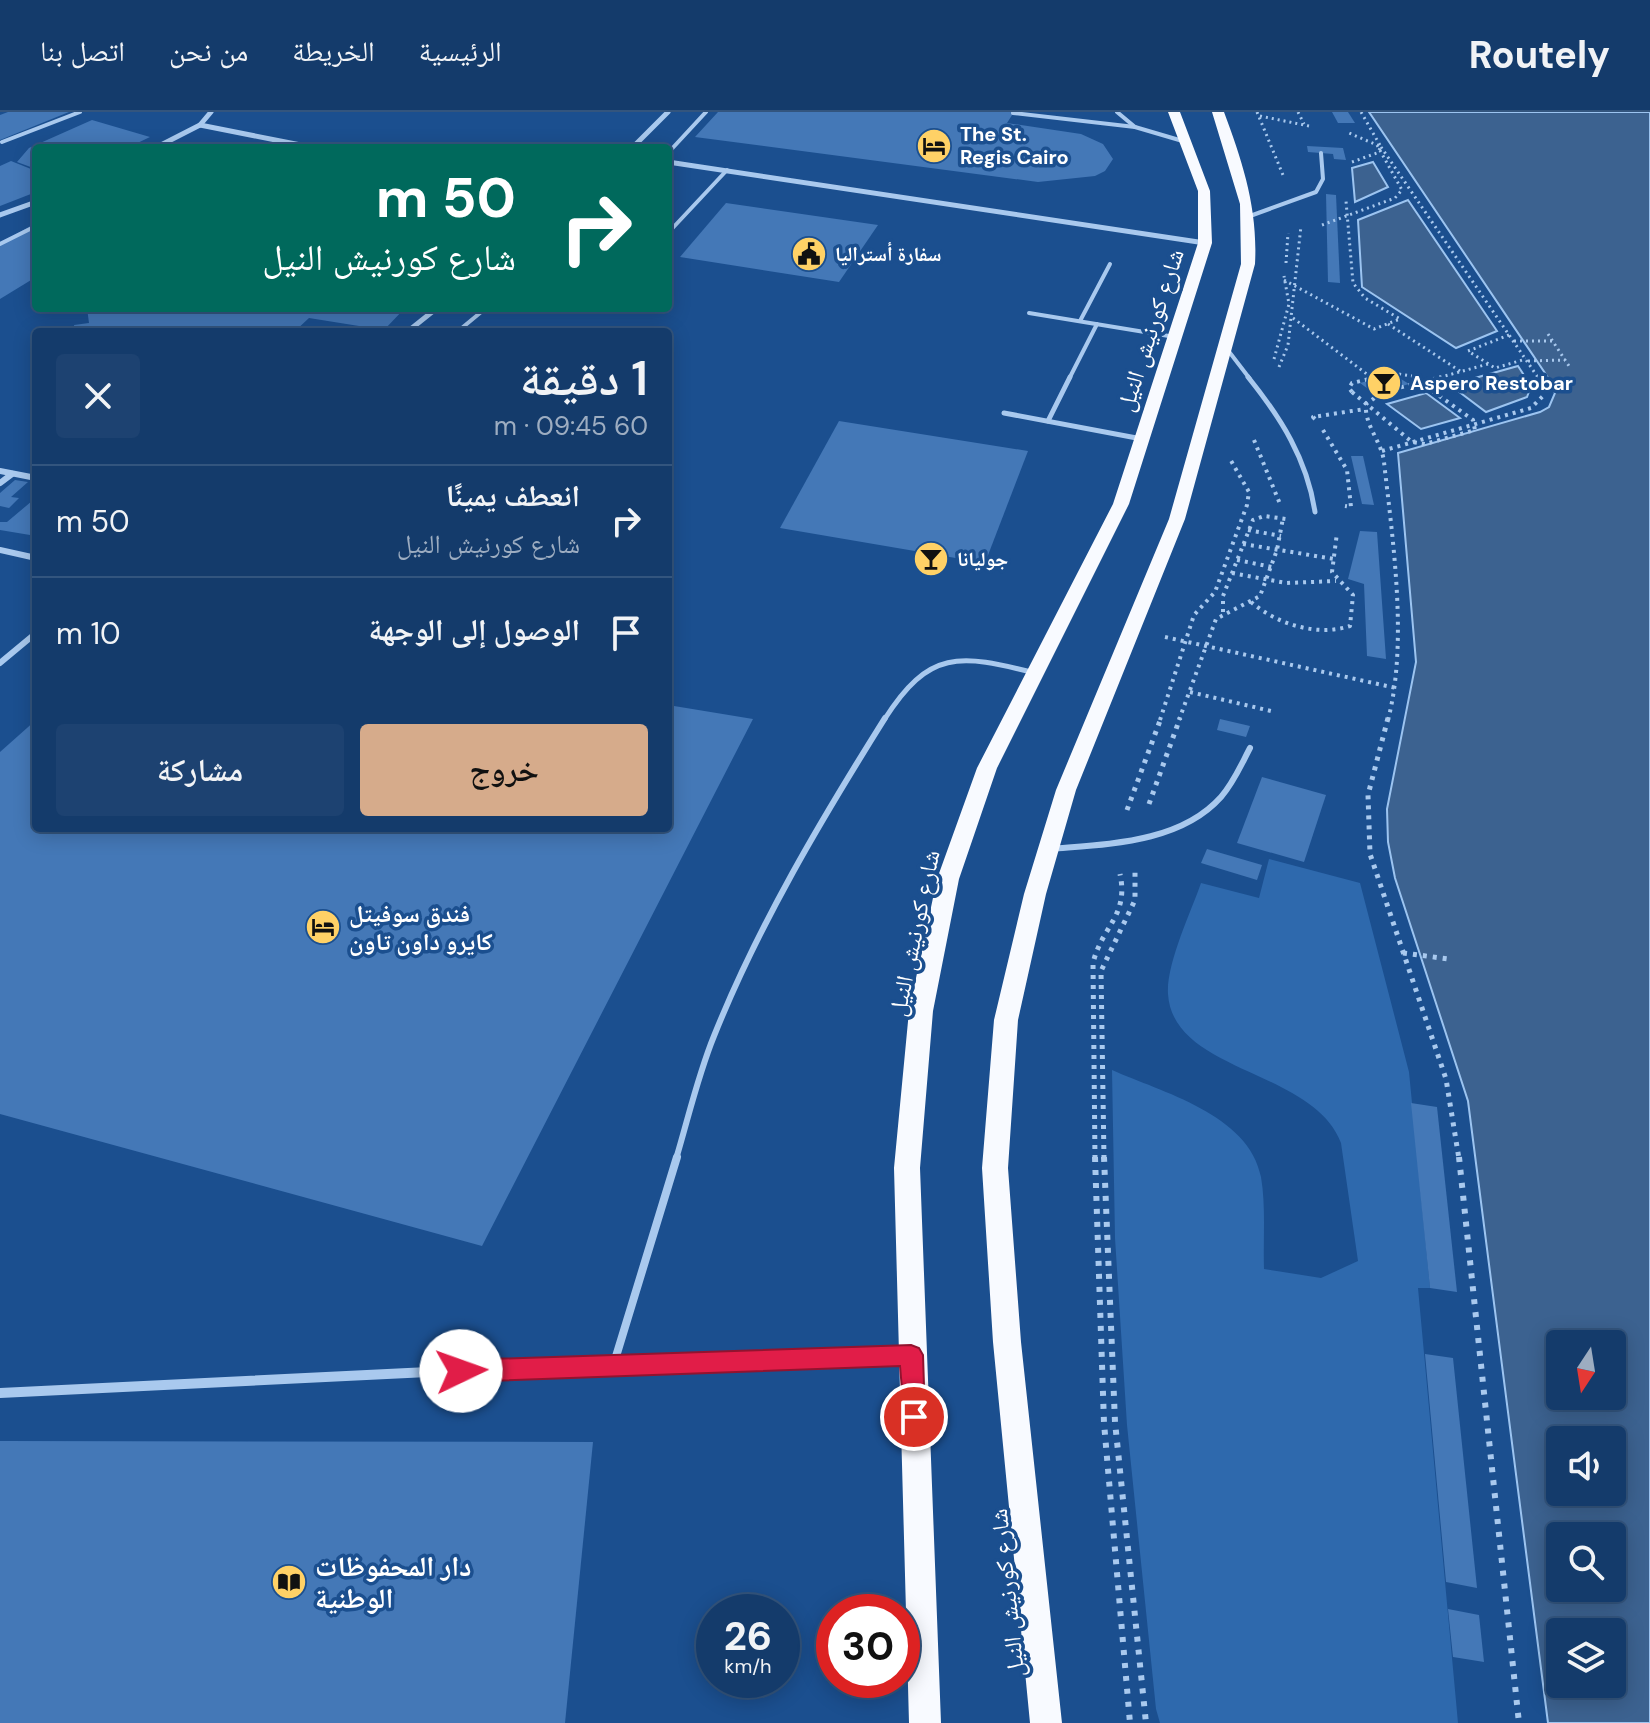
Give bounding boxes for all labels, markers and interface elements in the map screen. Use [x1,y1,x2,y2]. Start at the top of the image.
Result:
text: Routely [1469,30,1610,80]
text: اتصل بنا [40,33,125,70]
text: من نحن [169,33,248,70]
text: الخريطة [292,33,375,70]
text: الرئيسية [419,33,502,70]
place label: The St. Regis Cairo [960,121,1069,170]
hotel icon: The St. Regis Cairo [915,127,953,165]
text: 50 m [376,161,516,234]
icon: right [544,176,648,280]
text: شارع كورنيش النيل [262,234,516,281]
public building icon: سفارة أستراليا [790,235,828,273]
place label: سفارة أستراليا [835,241,942,267]
street label: شارع كورنيش النيل [1109,245,1191,415]
text: 1 دقيقة [520,347,648,410]
button: close [56,354,140,438]
bar icon: Aspero Restobar [1365,364,1403,402]
place label: Aspero Restobar [1410,370,1573,396]
text: 60 m · 09:45 [494,409,648,443]
text: انعطف يمينًا [446,476,580,515]
icon: right [604,499,648,543]
text: 50 m [56,502,130,541]
text: شارع كورنيش النيل [397,527,580,561]
bar icon: جوليانا [912,540,950,578]
place label: جوليانا [957,546,1008,572]
text: الوصول إلى الوجهة [369,610,580,649]
icon: arrive [604,611,648,655]
text: 10 m [56,614,121,653]
button: مشاركة [56,724,344,816]
button: خروج [360,724,648,816]
street label: شارع كورنيش النيل [881,847,947,1019]
place label: فندق سوفيتل كايرو داون تاون [349,898,493,957]
hotel icon: فندق سوفيتل كايرو داون تاون [304,908,342,946]
position arrow [419,1329,503,1413]
north arrow [1546,1330,1626,1410]
map controls [1546,1330,1626,1698]
pin [880,1383,948,1451]
icon: arrive [892,1395,936,1439]
button: sound [1546,1426,1626,1506]
street label: شارع كورنيش النيل [983,1507,1031,1679]
button: search [1546,1522,1626,1602]
place label: دار المحفوظات الوطنية [315,1548,472,1617]
library icon: دار المحفوظات الوطنية [270,1563,308,1601]
speed limit sign: 30 [816,1594,920,1698]
text: 26 [724,1610,772,1662]
button: layers [1546,1618,1626,1698]
text: km/h [724,1653,772,1679]

